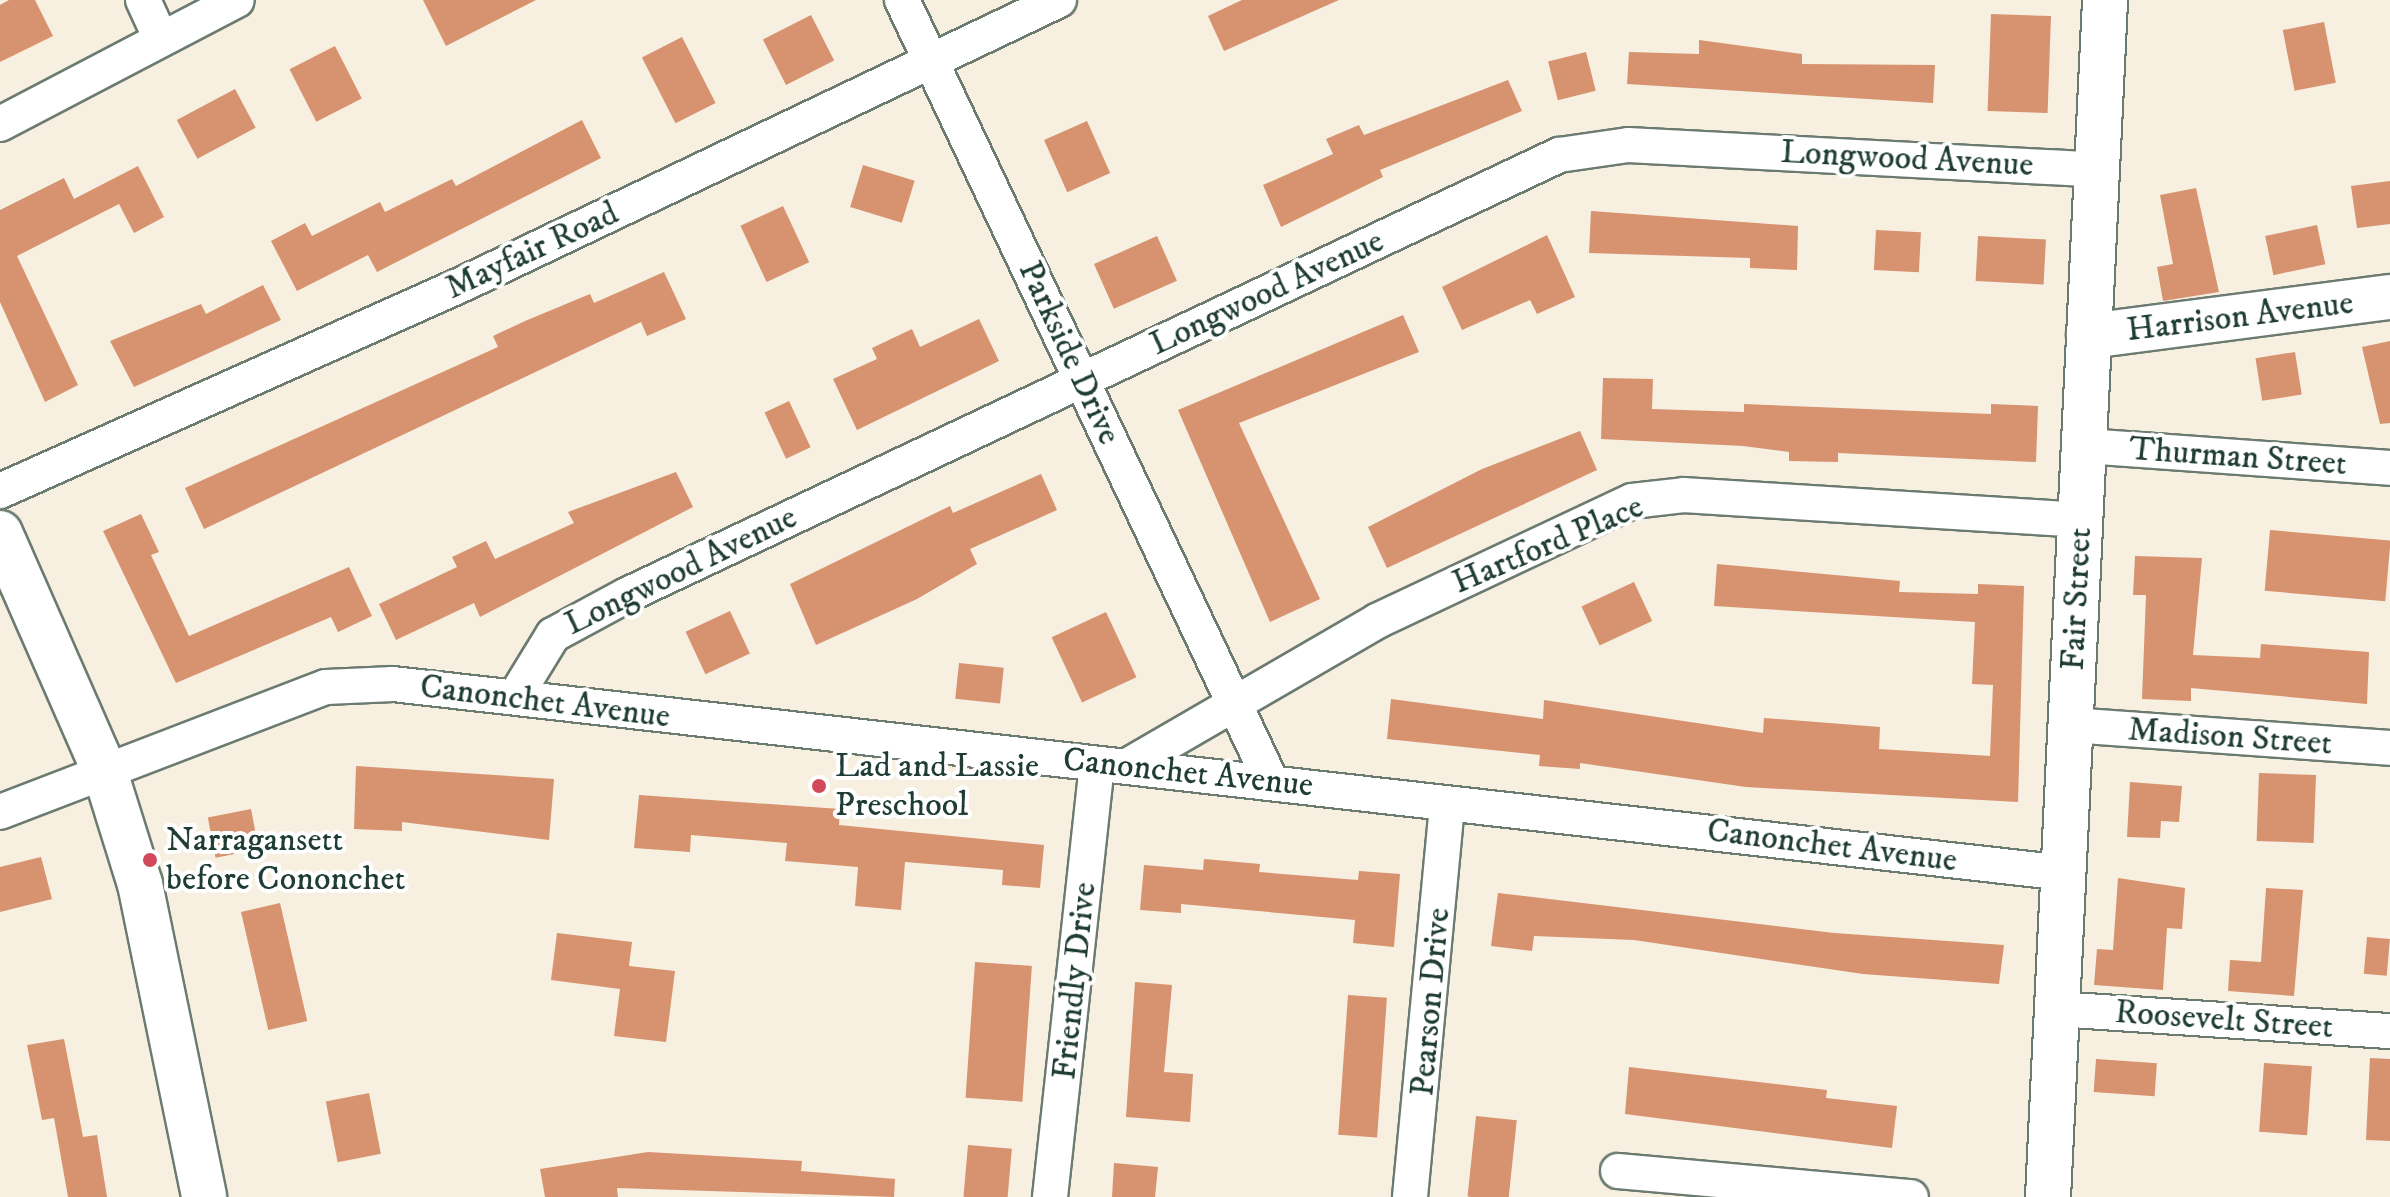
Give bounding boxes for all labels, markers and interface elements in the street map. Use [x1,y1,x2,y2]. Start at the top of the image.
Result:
street label: Longwood Avenue [1780,132,2034,186]
street label: Mayfair Road [439,193,625,309]
street label: Longwood Avenue [1144,221,1390,365]
street label: Parkside Drive [1009,255,1129,451]
street label: Harrison Avenue [2124,283,2356,351]
street label: Thurman Street [2128,429,2348,485]
street label: Hartford Place [1446,486,1650,604]
street label: Longwood Avenue [558,497,804,645]
street label: Fair Street [2053,526,2101,672]
street label: Canonchet Avenue [418,666,672,738]
street label: Madison Street [2127,710,2333,764]
street label: Canonchet Avenue [1061,740,1315,806]
place label: Lad and Lassie Preschool [835,746,1039,826]
marker: Lad and Lassie Preschool [810,777,828,795]
street label: Canonchet Avenue [1705,810,1959,882]
place label: Narragansett before Cononchet [166,820,405,900]
marker: Narragansett before Cononchet [141,851,159,869]
street label: Friendly Drive [1044,880,1106,1082]
street label: Pearson Drive [1402,906,1460,1098]
street label: Roosevelt Street [2114,992,2334,1048]

